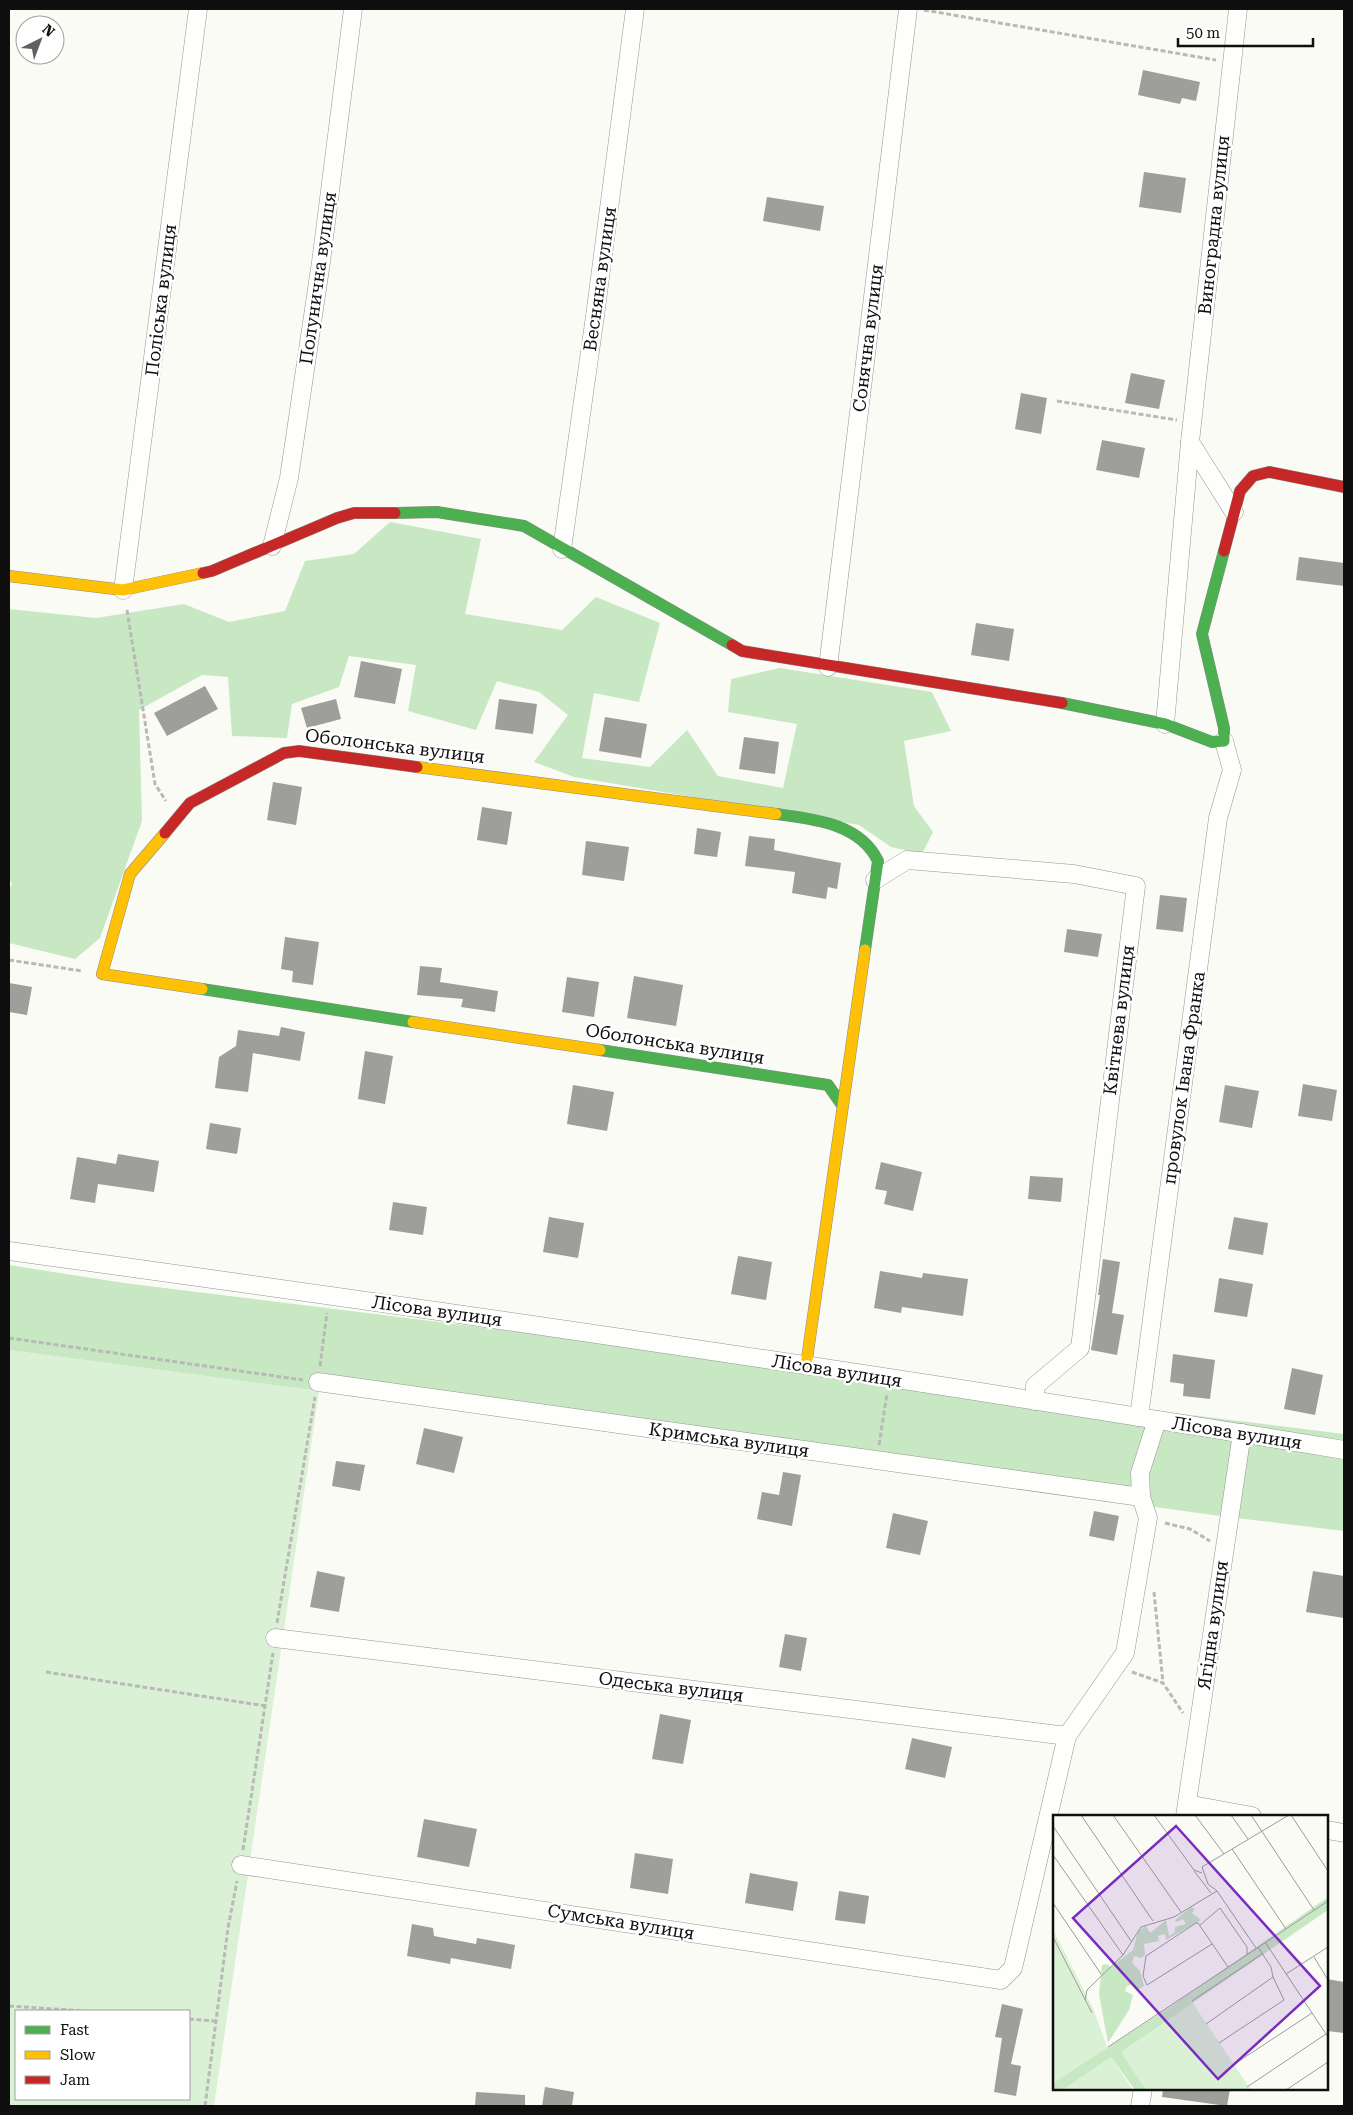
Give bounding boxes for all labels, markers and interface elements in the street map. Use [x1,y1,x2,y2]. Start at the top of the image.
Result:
north arrow [15,15,65,65]
scale bar [1178,15,1313,47]
text: N [39,21,58,40]
text: 50 m [1186,24,1221,42]
street label: Виноградна вулиця [1194,134,1233,316]
street label: Полунична вулиця [295,190,340,366]
street label: Весняна вулиця [579,205,620,353]
street label: Поліська вулиця [141,223,180,377]
street label: Сонячна вулиця [848,263,887,413]
street label: Оболонська вулиця [304,724,486,767]
street label: Квітнева вулиця [1099,944,1138,1096]
street label: провулок Івана Франка [1158,970,1209,1186]
street label: Оболонська вулиця [584,1019,766,1068]
street label: Лісова вулиця [371,1291,504,1330]
street label: Лісова вулиця [771,1350,904,1391]
street label: Лісова вулиця [1171,1412,1304,1453]
street label: Кримська вулиця [648,1418,811,1461]
street label: Ягідна вулиця [1193,1559,1232,1691]
street label: Одеська вулиця [597,1667,745,1706]
inset map [1053,1815,1328,2090]
street label: Сумська вулиця [546,1900,696,1944]
legend [15,2010,190,2100]
text: Fast [60,2021,90,2039]
text: Slow [60,2046,96,2064]
text: Jam [60,2071,90,2089]

